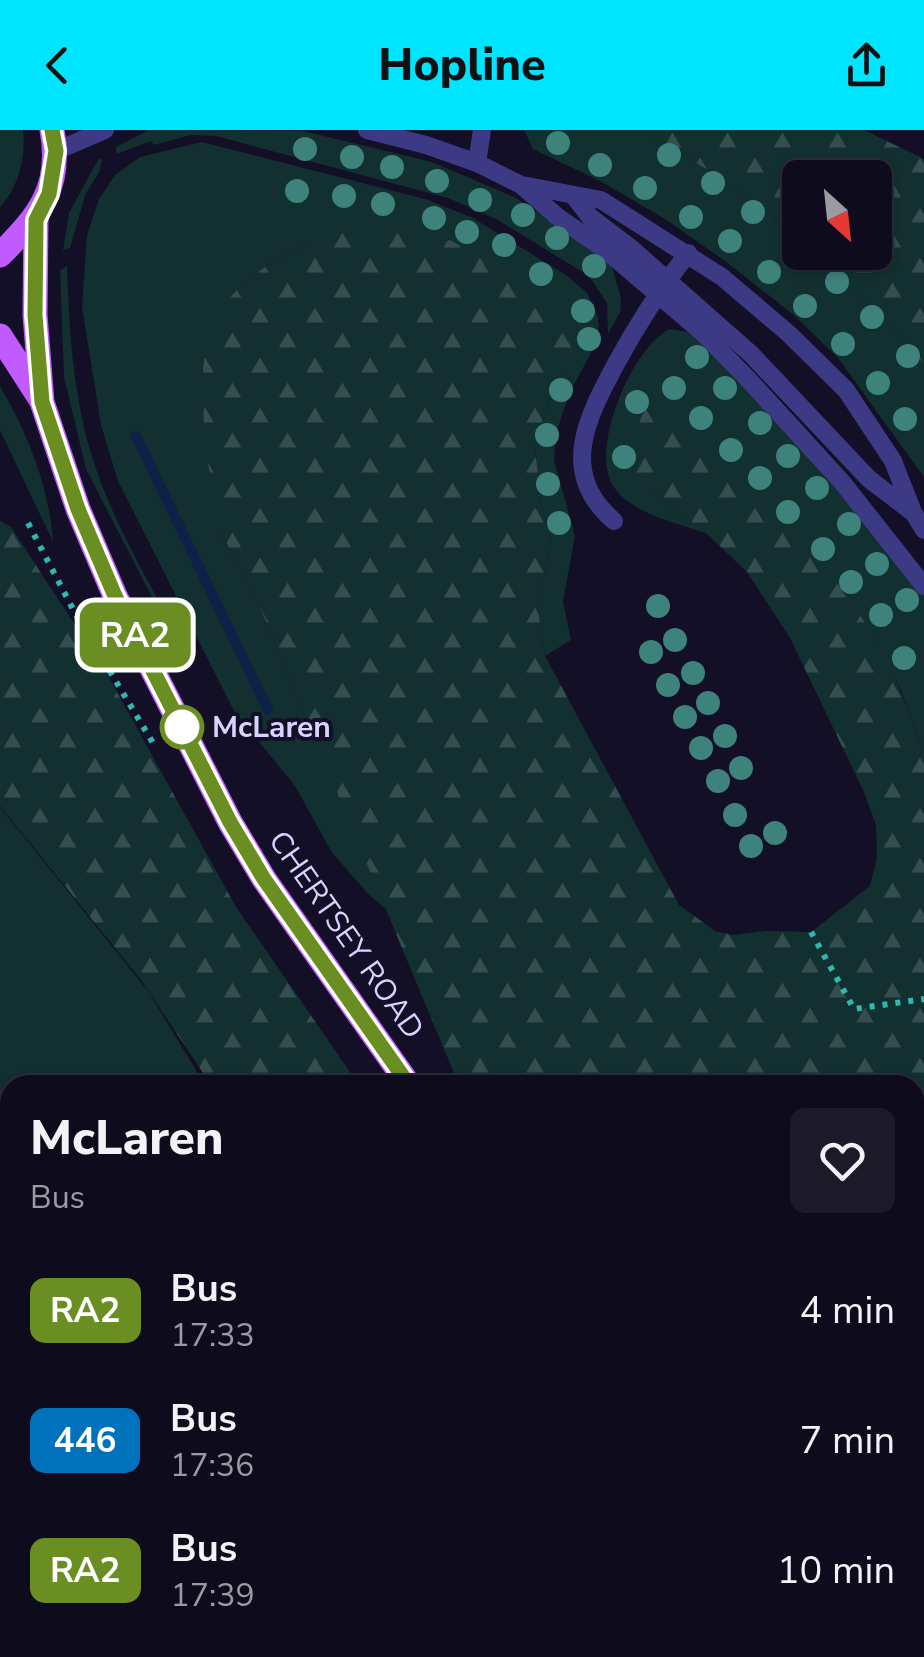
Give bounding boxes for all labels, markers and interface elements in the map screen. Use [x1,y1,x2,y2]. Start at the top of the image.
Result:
text: Hopline [378,35,546,96]
icon: back [30,38,85,93]
icon: share [839,38,894,93]
north arrow [782,160,892,270]
map controls [782,160,892,270]
line badge: RA2 [78,602,192,668]
text: RA2 [100,612,170,659]
marker: McLaren [161,706,203,748]
place label: McLaren [212,707,331,748]
street label: CHERTSEY ROAD [259,823,433,1047]
text: McLaren [30,1105,224,1171]
button: heart [790,1108,895,1213]
text: Bus [30,1176,85,1219]
text: Bus [171,1263,237,1314]
text: 4 min [800,1285,895,1336]
text: RA2 [50,1287,121,1334]
text: 17:33 [171,1314,255,1357]
text: Bus [170,1393,237,1444]
text: 7 min [800,1415,895,1466]
text: 446 [53,1417,117,1464]
text: 17:36 [170,1444,254,1487]
text: Bus [171,1523,237,1574]
text: 10 min [777,1545,895,1596]
text: RA2 [50,1547,121,1594]
text: 17:39 [171,1574,255,1617]

